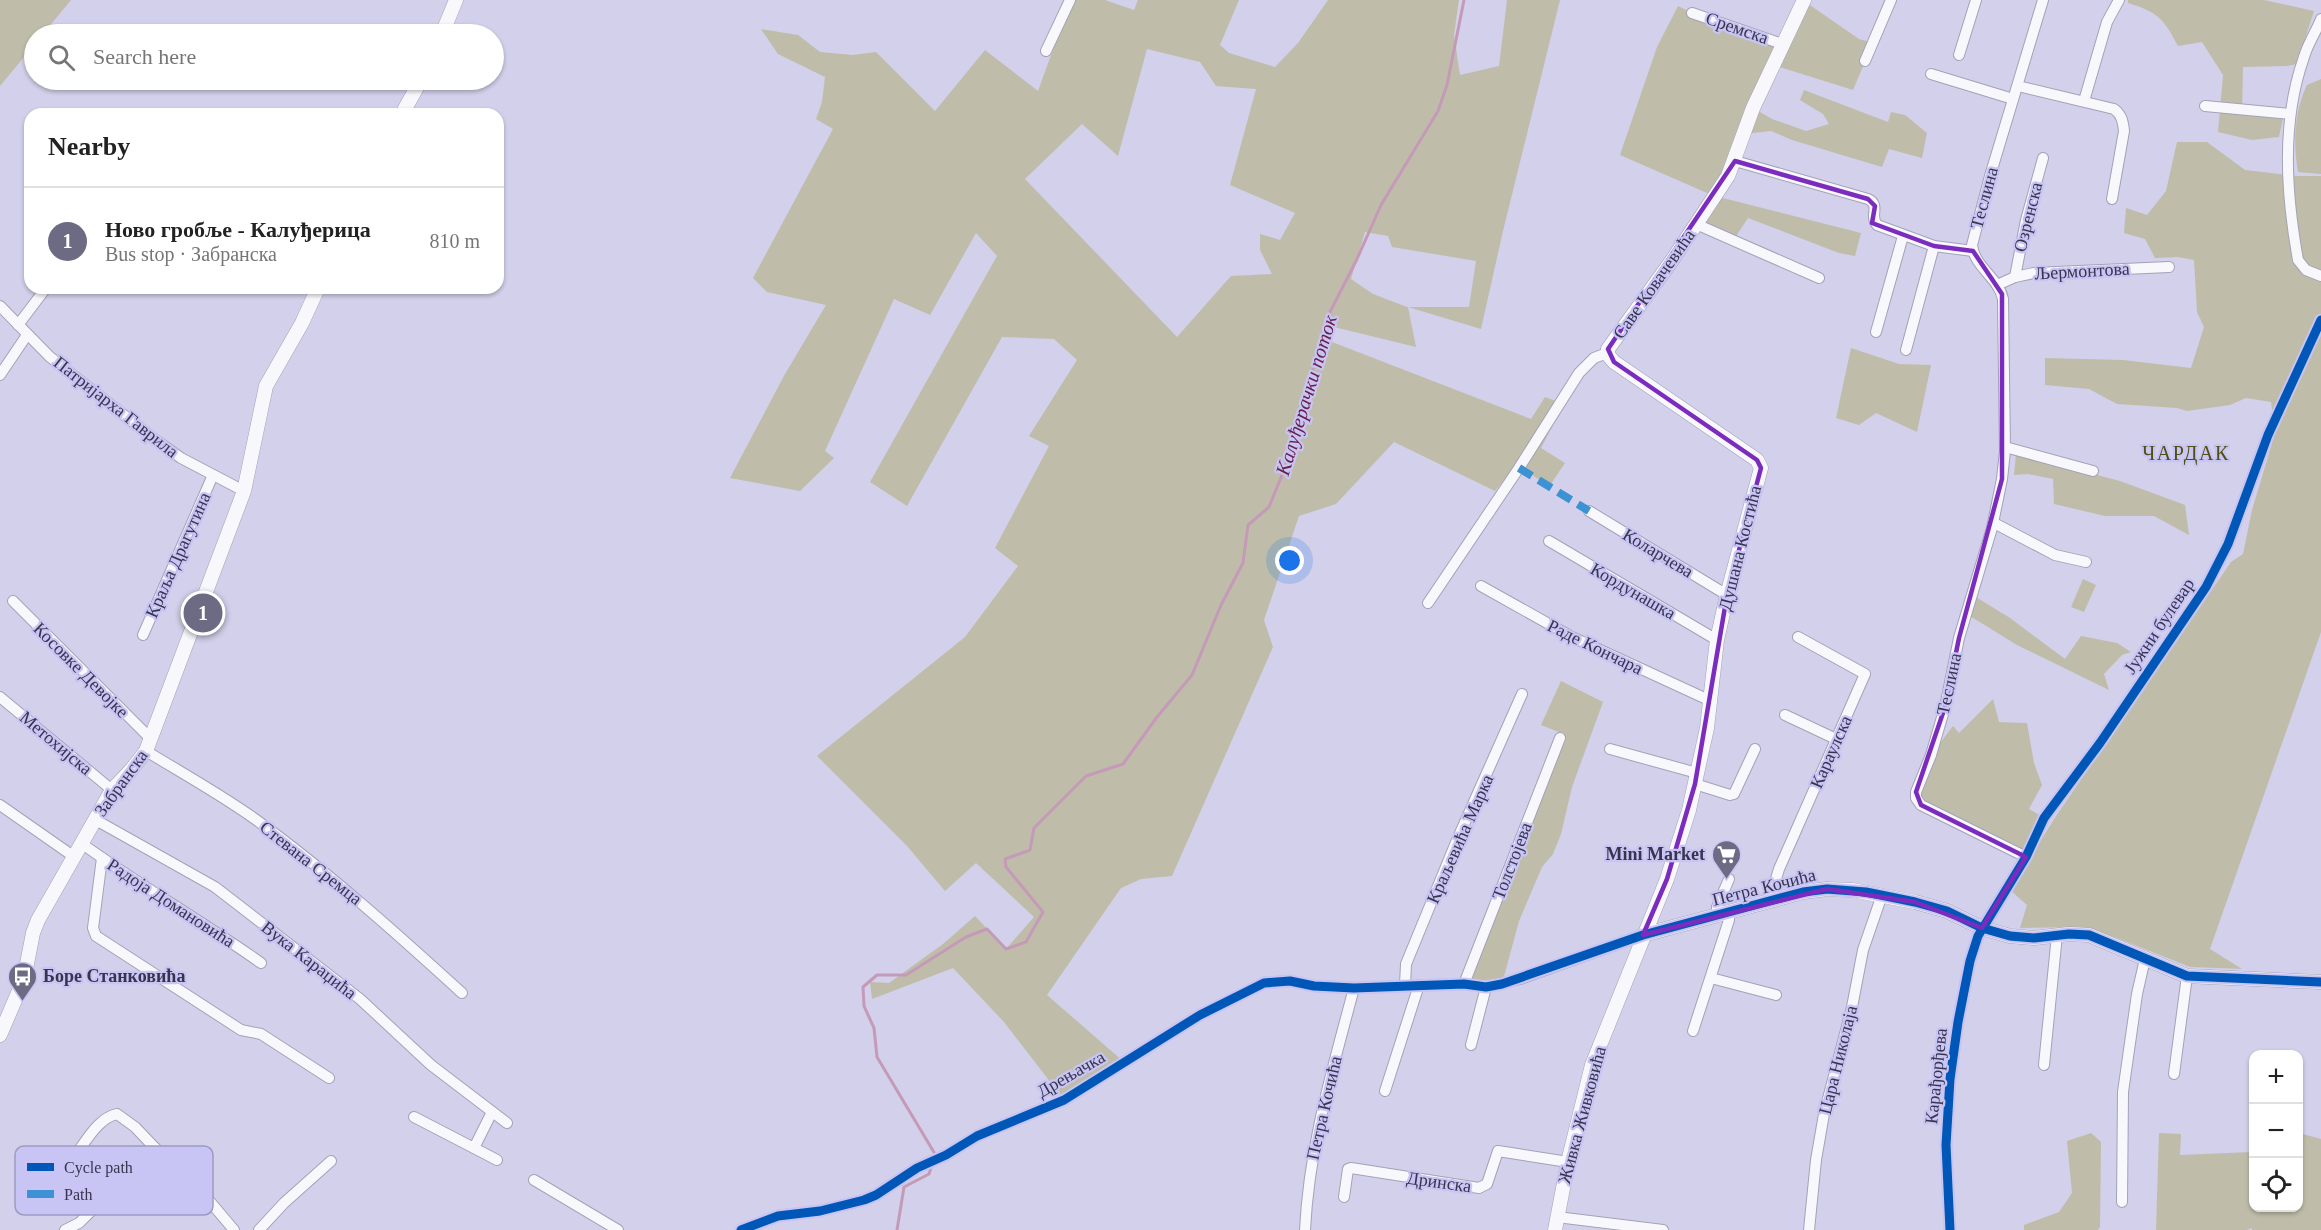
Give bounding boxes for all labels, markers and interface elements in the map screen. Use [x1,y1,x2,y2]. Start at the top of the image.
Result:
street label: Сремска [1703,8,1771,48]
search box [24,24,504,90]
icon: search [45,41,78,74]
text: Search here [93,44,196,69]
text: Nearby [48,132,130,161]
street label: Теслина [1966,165,2002,231]
street label: Озренска [2010,180,2046,254]
text: Ново гробље - Калуђерица [105,217,371,242]
street label: Саве Ковачевића [1609,226,1699,342]
text: 1 [63,230,73,252]
text: 810 m [429,230,480,252]
text: Bus stop · Забранска [105,243,277,265]
street label: Љермонтова [2034,259,2130,283]
water label: Калуђерачки поток [1271,312,1342,479]
street label: Патријарха Гаврила [50,352,182,462]
district label: ЧАРДАК [2142,442,2230,465]
street label: Душана Костића [1715,483,1765,613]
street label: Краља Драгутина [141,489,215,621]
street label: Коларчева [1619,524,1697,582]
your location [1275,546,1304,575]
street label: Кордунашка [1587,559,1679,623]
street label: Јужни булевар [2120,574,2198,678]
pin: 1 [184,590,222,636]
street label: Раде Кончара [1544,615,1646,679]
street label: Косовке Девојке [29,618,133,722]
street label: Теслина [1933,651,1965,717]
street label: Метохијска [16,707,96,779]
street label: Караулска [1806,713,1856,791]
street label: Забранска [90,746,152,820]
street label: Краљевића Марка [1423,771,1497,907]
street label: Стевана Сремца [256,817,366,909]
street label: Толстојева [1488,819,1536,903]
supermarket icon: Mini Market [1710,838,1742,880]
place label: Mini Market [1606,844,1705,864]
street label: Радоја Домановића [104,854,238,952]
street label: Петра Кочића [1710,864,1818,910]
street label: Вука Караџића [258,917,360,1003]
bus stop icon: Боре Станковића [6,960,38,1002]
place label: Боре Станковића [43,966,185,986]
street label: Цара Николаја [1815,1003,1861,1117]
street label: Карађорђева [1921,1027,1951,1125]
street label: Живка Живковића [1554,1044,1610,1186]
street label: Дрењачка [1033,1047,1109,1101]
map controls [2249,1050,2303,1212]
button: + [2249,1050,2303,1104]
street label: Петра Кочића [1302,1054,1346,1162]
button: − [2249,1104,2303,1158]
legend [15,1146,213,1215]
button: locate [2249,1158,2303,1212]
text: Cycle path [64,1159,133,1177]
street label: Дринска [1405,1168,1473,1196]
text: Path [64,1186,92,1203]

